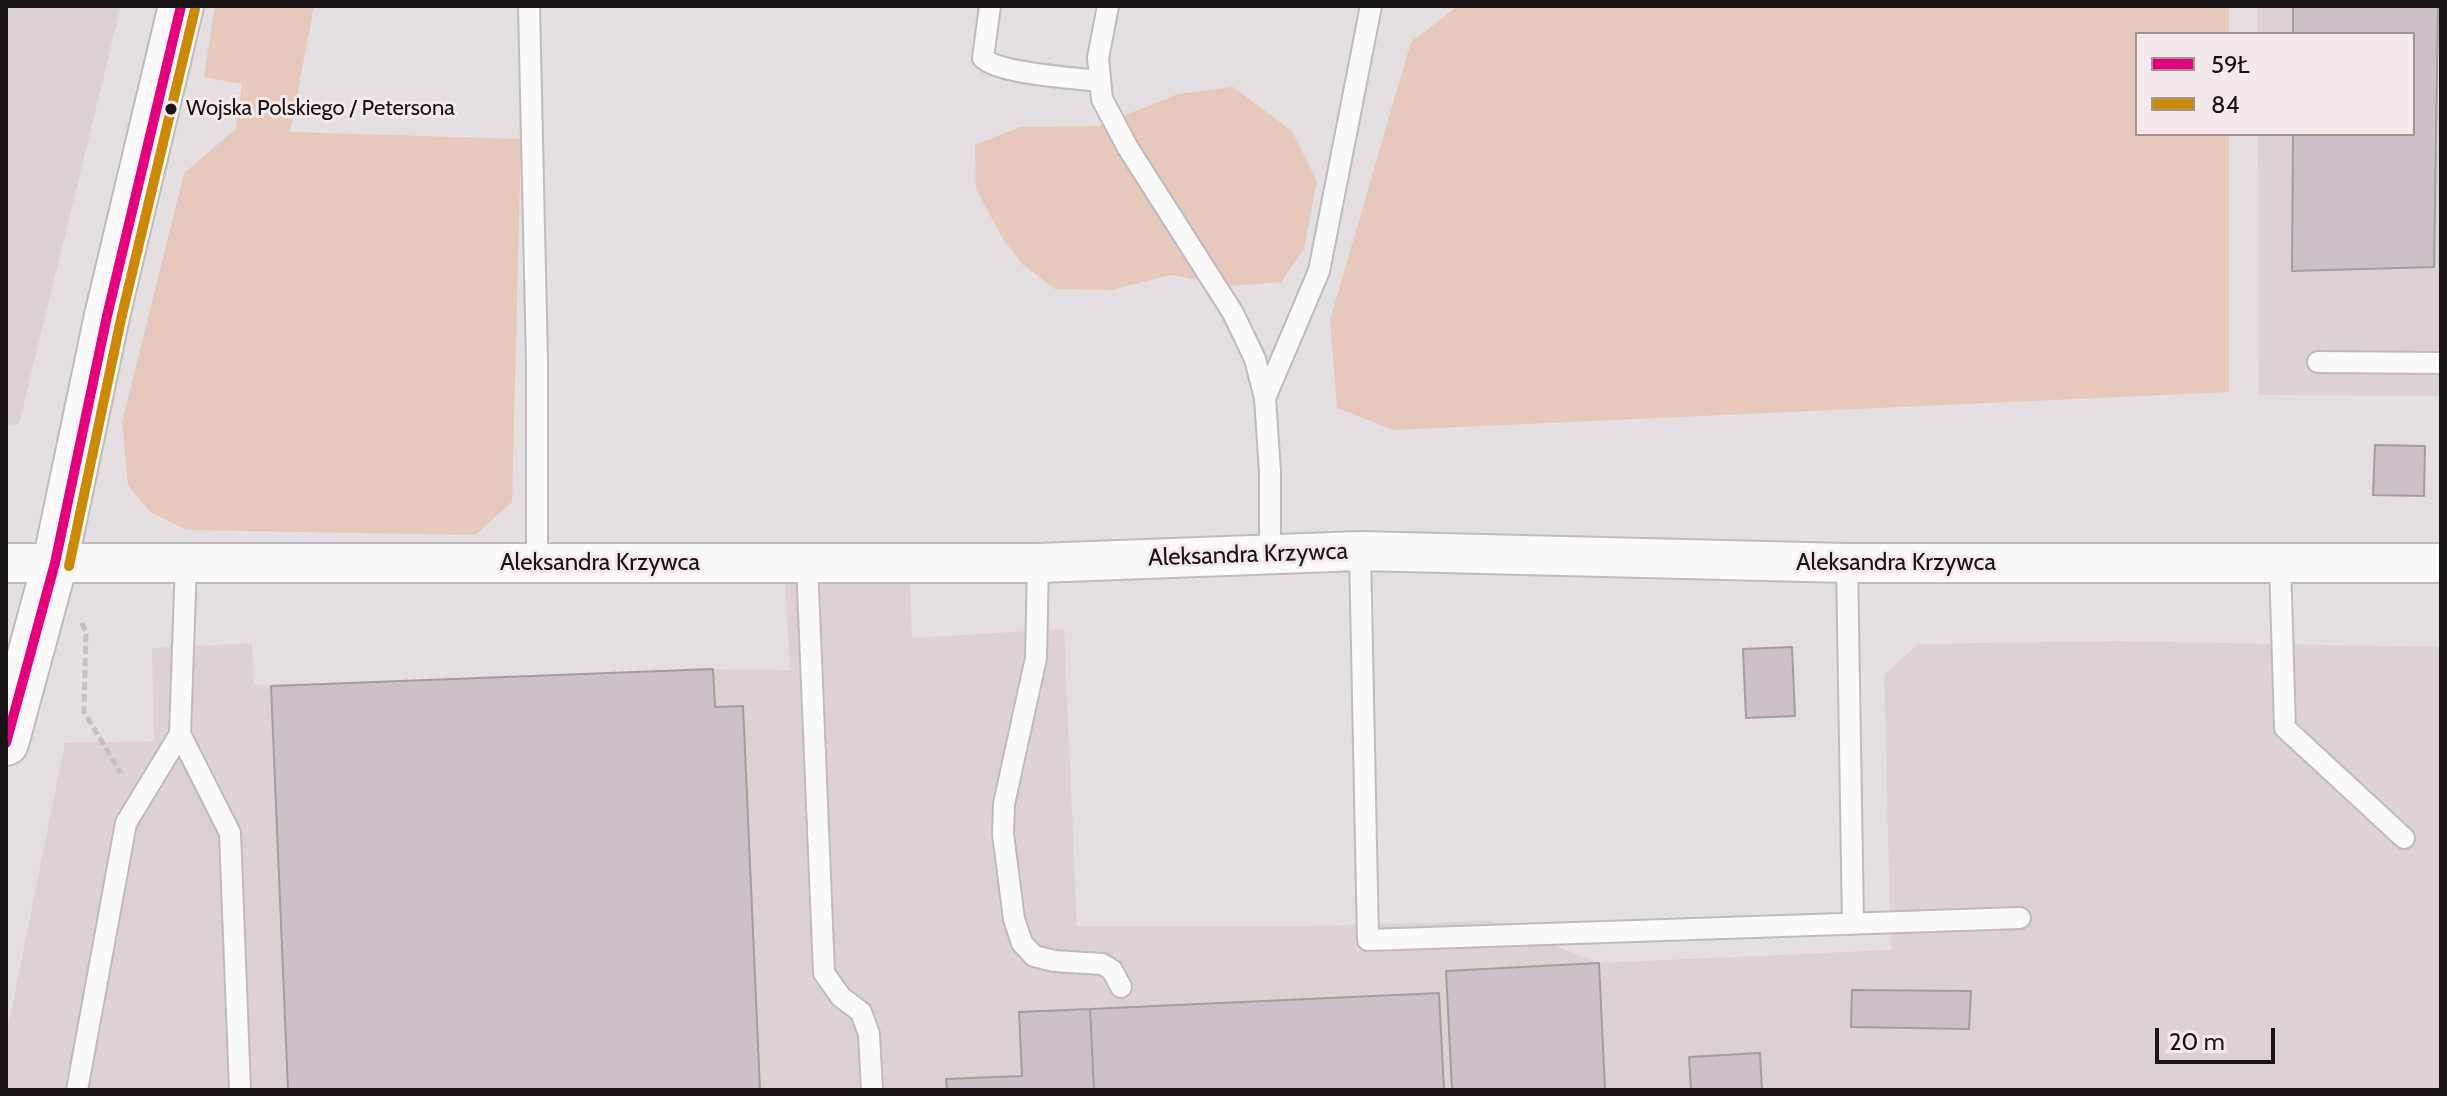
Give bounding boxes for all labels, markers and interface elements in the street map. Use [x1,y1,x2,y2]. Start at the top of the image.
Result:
legend [2135,32,2415,136]
text: 59Ł [2211,50,2250,79]
text: 84 [2211,90,2239,119]
place label: Wojska Polskiego / Petersona [186,96,455,122]
marker: Wojska Polskiego / Petersona [163,101,179,117]
street label: Aleksandra Krzywca [1148,537,1348,573]
street label: Aleksandra Krzywca [500,549,700,577]
street label: Aleksandra Krzywca [1796,549,1996,577]
scale bar [2159,1012,2279,1062]
text: 20 m [2169,1027,2225,1056]

